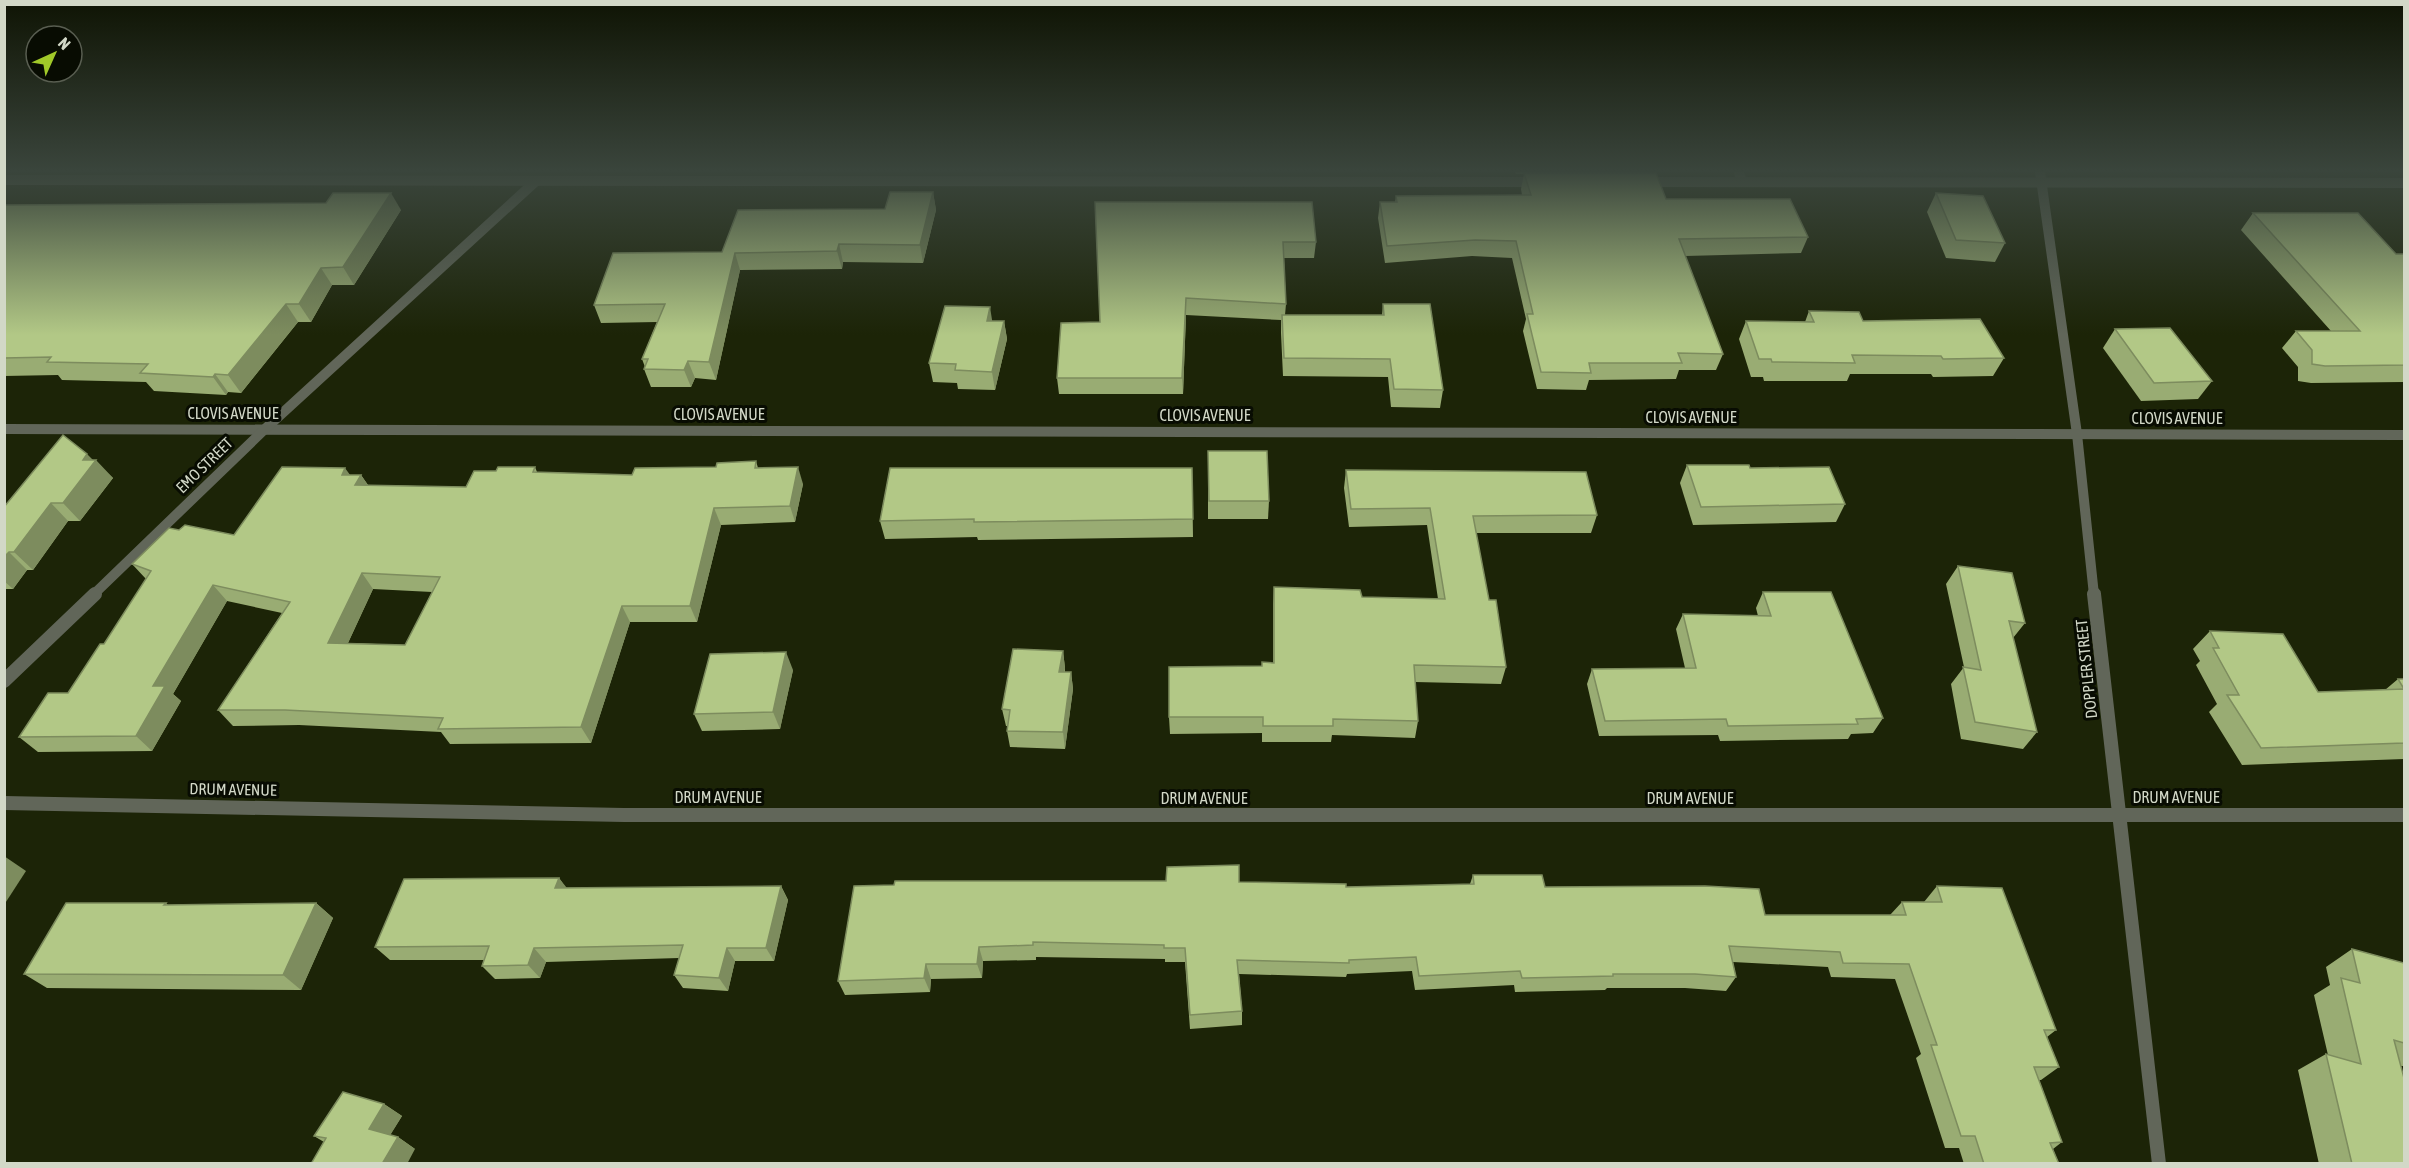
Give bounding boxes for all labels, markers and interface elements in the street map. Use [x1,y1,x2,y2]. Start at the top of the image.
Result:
north arrow [24,24,84,84]
text: N [55,34,74,53]
street label: CLOVIS AVENUE [188,404,279,422]
street label: CLOVIS AVENUE [674,405,765,423]
street label: CLOVIS AVENUE [1160,406,1251,424]
street label: CLOVIS AVENUE [1646,408,1737,426]
street label: CLOVIS AVENUE [2132,409,2223,427]
street label: EMO STREET [172,434,236,496]
street label: DOPPLER STREET [2072,619,2100,719]
street label: DRUM AVENUE [189,779,277,799]
street label: DRUM AVENUE [674,788,762,806]
street label: DRUM AVENUE [2132,788,2220,806]
street label: DRUM AVENUE [1160,789,1248,807]
street label: DRUM AVENUE [1646,789,1734,807]

